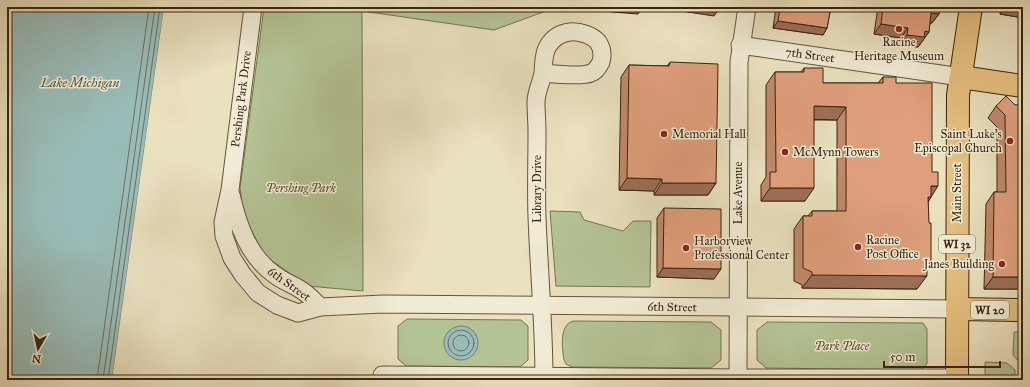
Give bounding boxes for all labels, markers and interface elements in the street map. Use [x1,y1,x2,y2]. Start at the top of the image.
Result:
marker: Racine Heritage Museum [894,24,904,34]
place label: Racine Heritage Museum [854,35,944,64]
street label: 7th Street [784,45,836,65]
street label: Pershing Park Drive [228,50,255,148]
water label: Lake Michigan [40,75,119,91]
place label: Memorial Hall [672,127,747,141]
place label: Saint Luke's Episcopal Church [914,127,1002,155]
marker: Memorial Hall [659,129,669,139]
marker: Saint Luke's Episcopal Church [1005,136,1015,146]
place label: McMynn Towers [793,145,879,159]
marker: McMynn Towers [780,147,790,157]
street label: Library Drive [530,155,544,223]
street label: Lake Avenue [731,161,745,225]
street label: Main Street [950,162,964,223]
park label: Pershing Park [266,181,337,195]
place label: Racine Post Office [866,233,919,261]
place label: Harborview Professional Center [694,234,790,262]
road number: WI 32 [939,235,975,253]
marker: Racine Post Office [853,242,863,252]
marker: Harborview Professional Center [681,243,691,253]
place label: Janes Building [922,257,994,272]
marker: Janes Building [997,259,1007,269]
street label: 6th Street [265,264,314,304]
street label: 6th Street [647,300,698,314]
road number: WI 20 [971,301,1009,319]
north arrow [18,329,58,369]
park label: Park Place [815,339,870,353]
scale bar [884,343,1000,369]
text: 50 m [890,350,915,364]
text: N [30,351,42,366]

